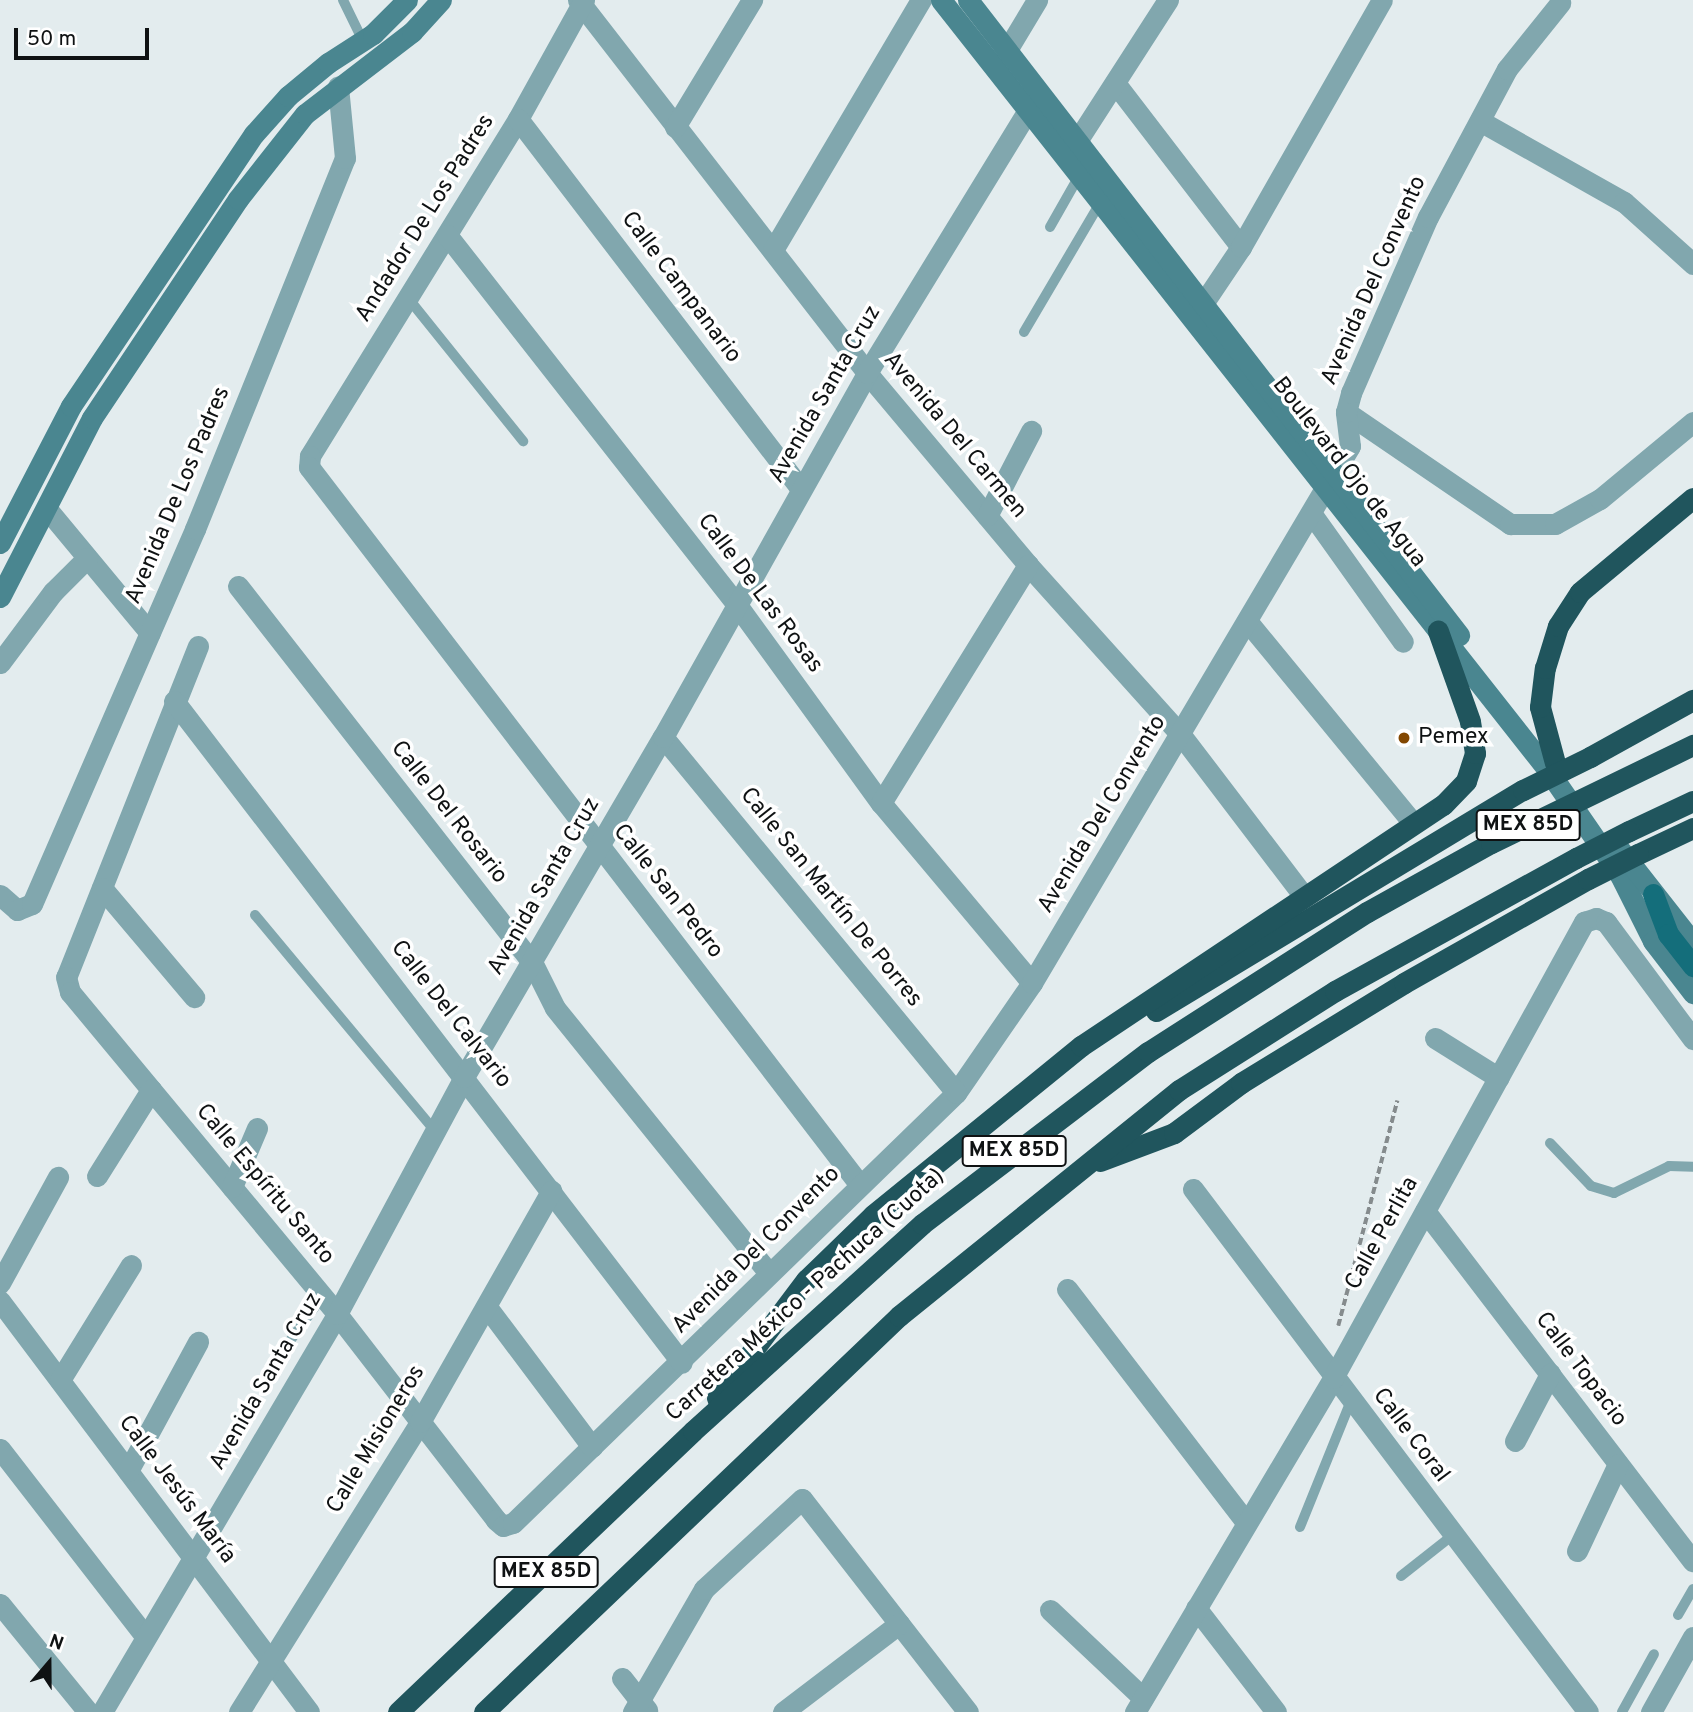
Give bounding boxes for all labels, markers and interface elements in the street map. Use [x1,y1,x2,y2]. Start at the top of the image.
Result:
scale bar [18,14,152,58]
text: 50 m [27,26,76,53]
street label: Andador De Los Padres [351,110,501,328]
street label: Avenida Del Convento [1316,172,1434,390]
street label: Calle Campanario [614,207,746,369]
street label: Avenida Santa Cruz [764,301,888,489]
street label: Avenida Del Carmen [876,347,1032,525]
street label: Boulevard Ojo de Agua [1265,372,1431,574]
street label: Avenida De Los Padres [121,383,237,609]
street label: Calle De Las Rosas [690,509,828,679]
street label: Avenida Del Convento [1033,711,1173,919]
place label: Pemex [1418,724,1489,752]
marker: Pemex [1396,730,1412,746]
street label: Calle Del Rosario [384,736,512,890]
street label: Calle San Martín De Porres [733,783,927,1013]
street label: Avenida Santa Cruz [483,793,607,981]
road number: MEX 85D [1476,808,1580,842]
street label: Calle San Pedro [606,819,728,965]
street label: Calle Del Calvario [384,935,516,1095]
street label: Calle Espíritu Santo [189,1099,339,1271]
road number: MEX 85D [962,1134,1066,1168]
street label: Avenida Del Convento [667,1161,847,1341]
street label: Carretera México - Pachuca (Cuota) [661,1163,951,1429]
street label: Calle Perlita [1341,1173,1425,1295]
street label: Avenida Santa Cruz [205,1288,329,1476]
street label: Calle Topacio [1528,1307,1632,1433]
street label: Calle Misioneros [322,1361,432,1519]
street label: Calle Coral [1366,1383,1454,1489]
street label: Calle Jesús María [111,1410,241,1570]
road number: MEX 85D [494,1554,598,1590]
north arrow [14,1628,84,1698]
text: N [46,1630,67,1657]

